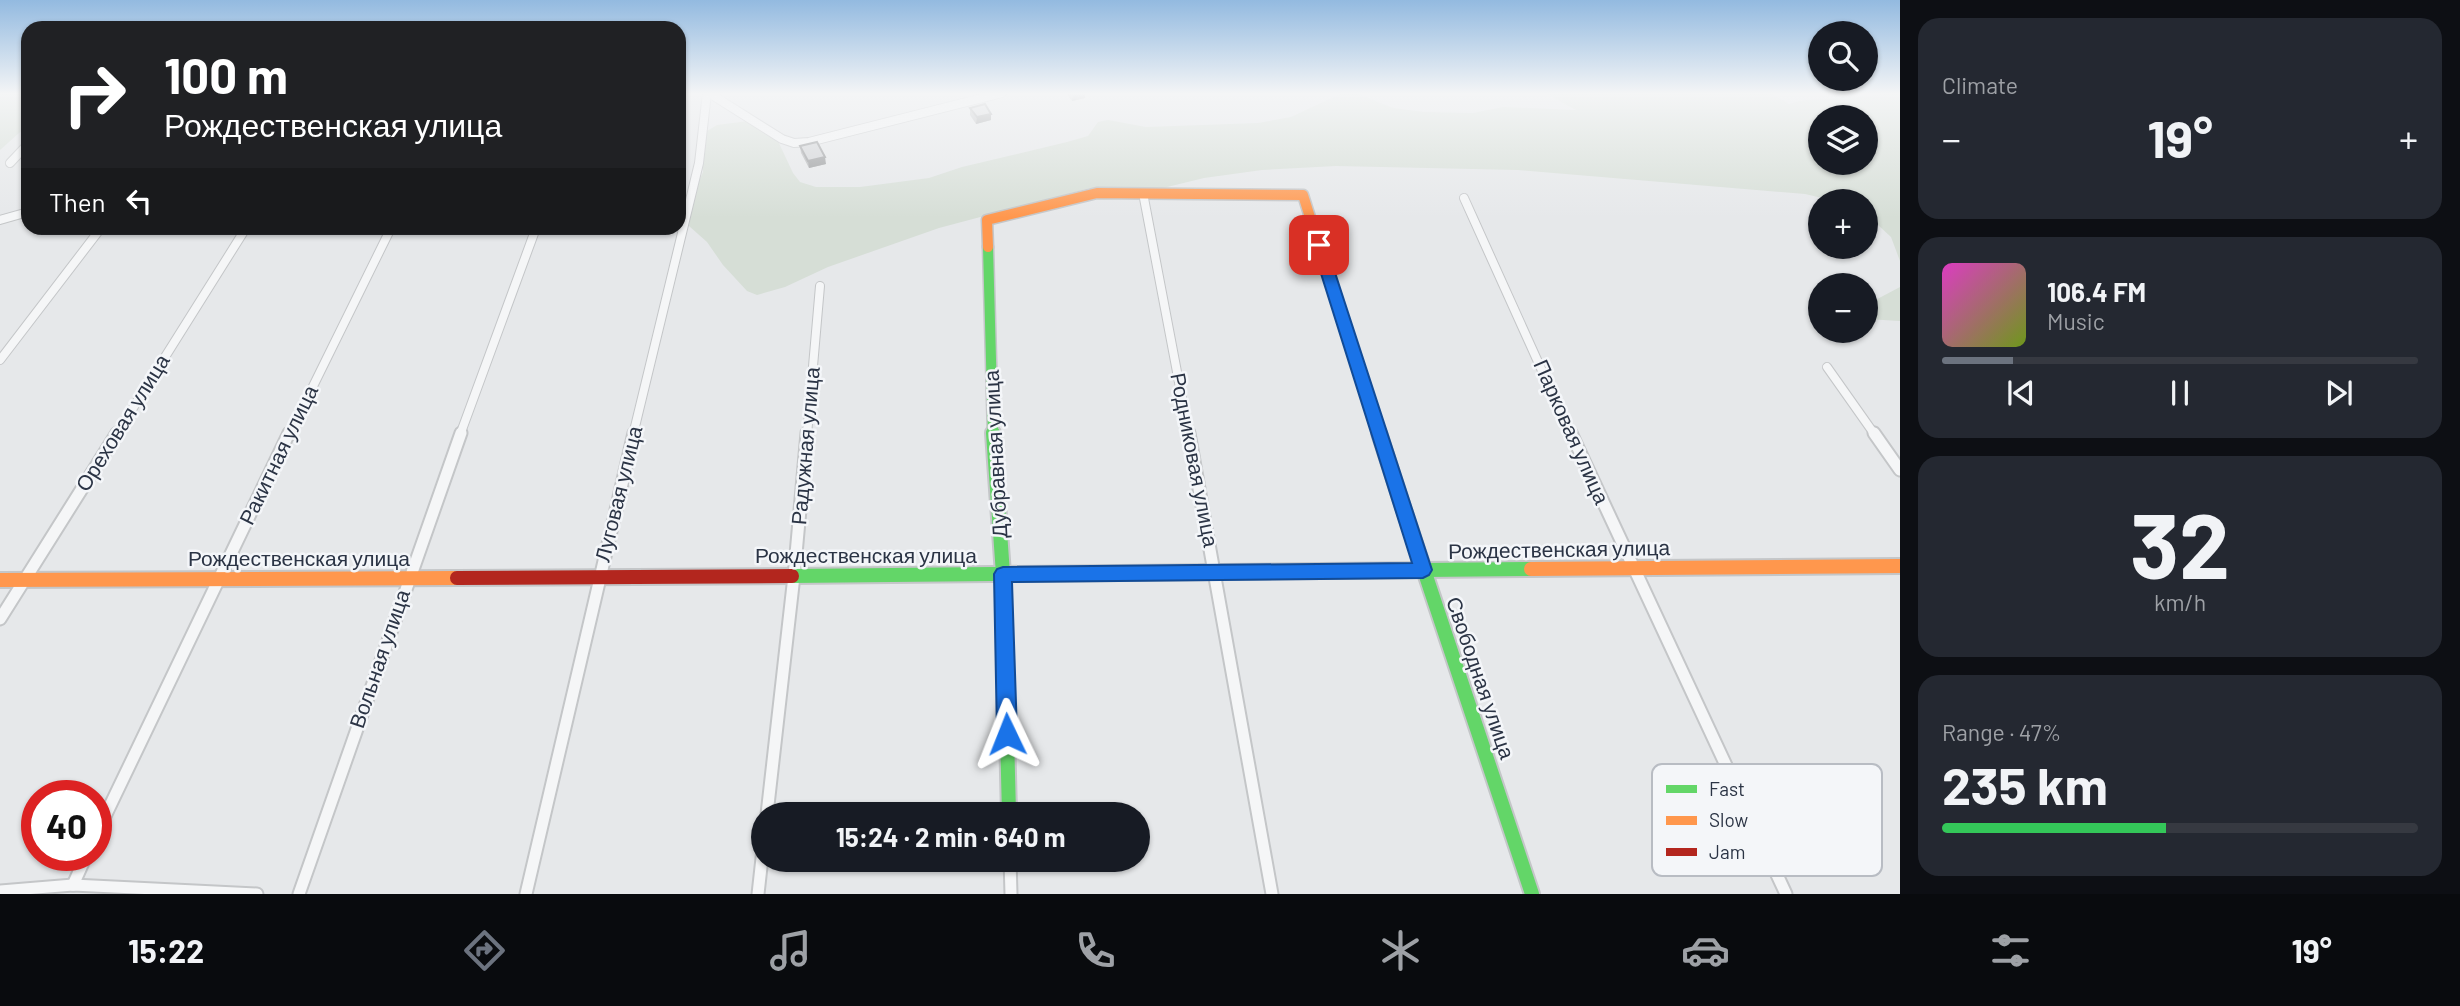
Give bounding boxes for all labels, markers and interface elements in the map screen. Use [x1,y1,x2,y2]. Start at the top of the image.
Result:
map controls [1808,21,1878,343]
button: search [1808,21,1878,91]
text: 100 m [164,45,288,104]
icon: right [49,49,140,140]
text: Climate [1942,71,2018,99]
text: Рождественская улица [164,105,502,143]
button: layers [1808,105,1878,175]
text: 19° [2147,106,2213,168]
text: − [1942,115,1961,161]
text: + [2399,115,2418,161]
icon: left [120,182,158,220]
text: Then [49,186,106,217]
button: + [1808,189,1878,259]
pin [1289,215,1349,275]
icon: arrive [1300,226,1338,264]
button: − [1808,273,1878,343]
text: 106.4 FM [2047,276,2146,307]
text: Music [2047,307,2105,335]
street label: Ореховая улица [70,349,174,495]
street label: Парковая улица [1529,355,1616,508]
street label: Радужная улица [785,365,824,526]
street label: Дубравная улица [978,369,1011,539]
street label: Родниковая улица [1166,371,1225,549]
icon: previous [2002,374,2040,412]
icon: pause [2161,374,2199,412]
icon: next [2320,374,2358,412]
street label: Ракитная улица [233,380,322,528]
street label: Луговая улица [589,423,647,564]
text: 32 [2130,488,2230,597]
street label: Рождественская улица [1448,534,1670,563]
street label: Рождественская улица [755,542,977,567]
street label: Рождественская улица [188,545,410,570]
street label: Вольная улица [343,586,414,731]
text: km/h [2154,588,2206,616]
street label: Свободная улица [1442,593,1521,762]
position arrow [970,697,1044,771]
text: Range · 47% [1942,718,2061,746]
text: 235 km [1942,753,2108,815]
legend [1652,764,1882,876]
text: Fast [1709,777,1745,800]
speed limit sign: 40 [21,780,112,871]
text: Slow [1709,808,1748,831]
text: 15:24 · 2 min · 640 m [836,821,1065,852]
text: Jam [1709,840,1745,863]
icon: directions [460,926,509,975]
icon: music [766,926,815,975]
icon: phone [1071,926,1120,975]
icon: climate [1376,926,1425,975]
icon: car [1681,926,1730,975]
icon: filters [1986,926,2035,975]
text: 15:22 [128,931,204,969]
text: 19° [2291,931,2332,969]

